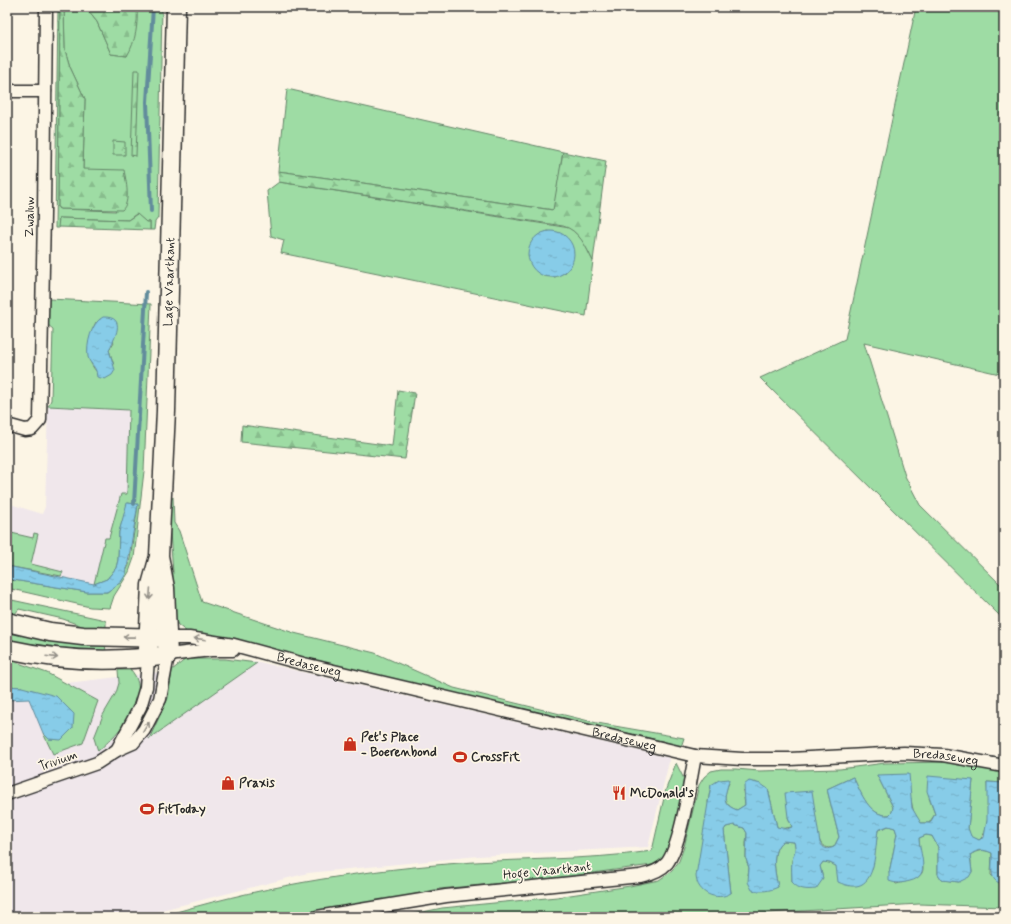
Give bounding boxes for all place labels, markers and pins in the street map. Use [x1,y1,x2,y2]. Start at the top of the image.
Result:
place label: Pet's Place - Boerenbond [361,729,437,761]
shop icon: Pet's Place - Boerenbond [342,736,358,752]
sports icon: CrossFit [452,749,468,765]
place label: CrossFit [471,749,520,766]
shop icon: Praxis [220,775,236,791]
place label: Praxis [239,775,275,792]
restaurant icon: McDonald's [611,785,627,801]
place label: McDonald's [630,785,694,802]
sports icon: FitToday [139,801,155,817]
place label: FitToday [158,801,206,818]

